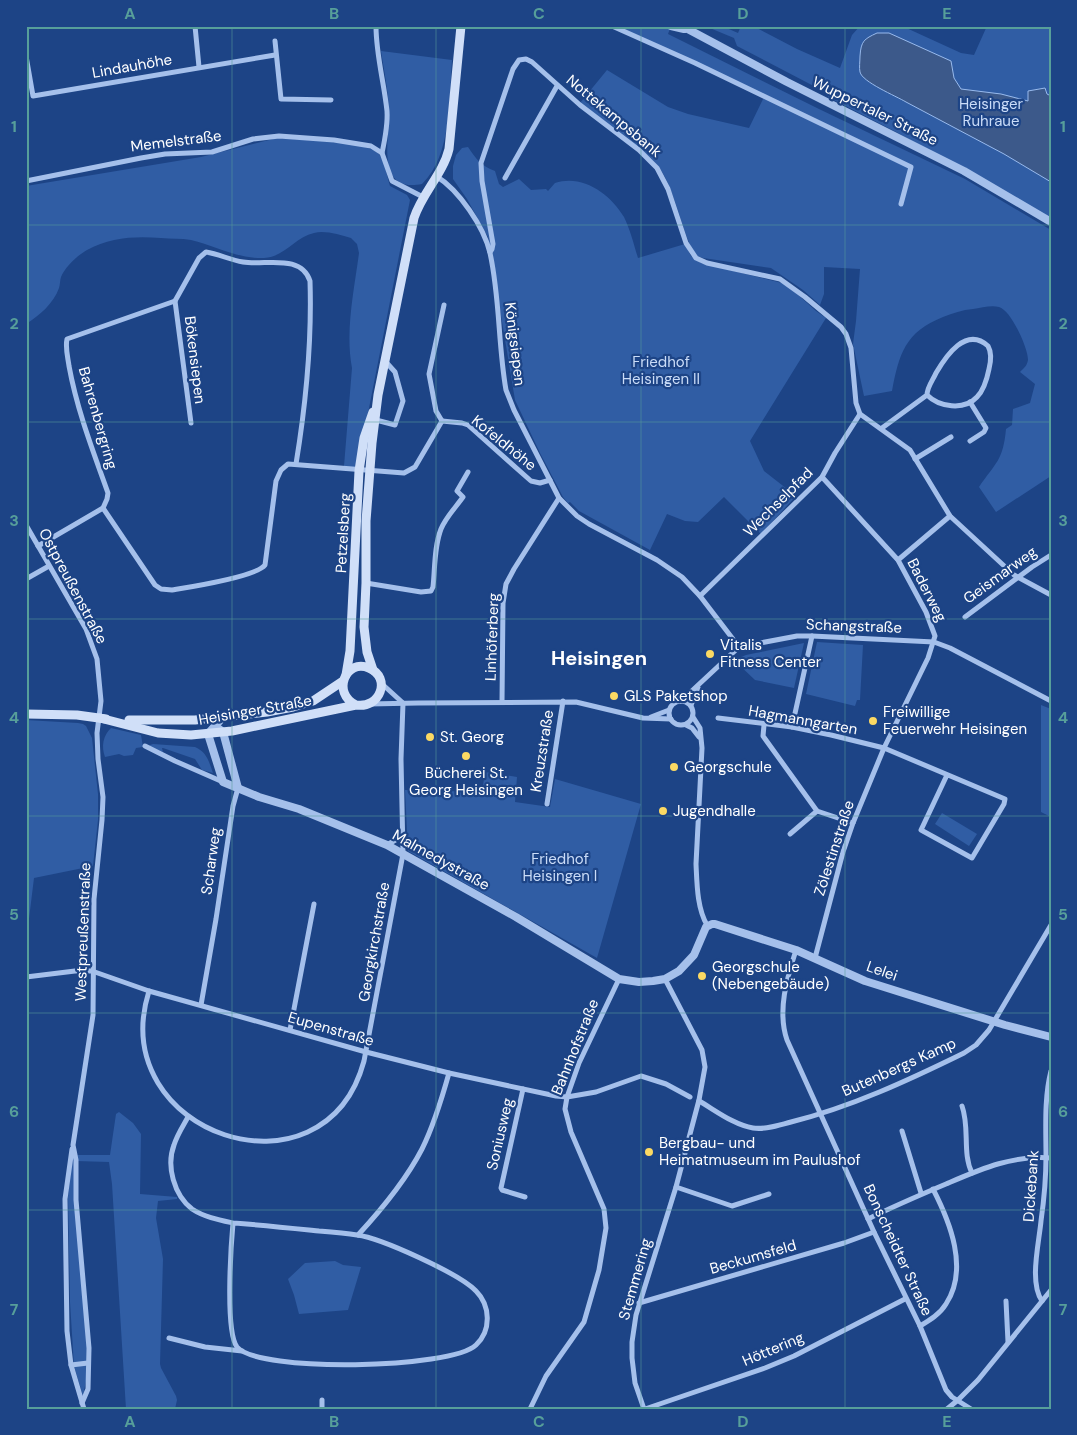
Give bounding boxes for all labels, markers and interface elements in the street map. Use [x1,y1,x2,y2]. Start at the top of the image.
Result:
text: A [124,3,136,24]
text: B [329,3,339,24]
text: C [533,3,545,24]
text: D [737,3,749,24]
text: E [942,3,952,24]
street label: Lindauhöhe [90,49,174,83]
street label: Nottekampsbank [562,70,666,162]
street label: Wuppertaler Straße [809,72,941,150]
park label: Heisinger Ruhraue [959,94,1024,131]
text: 1 [11,116,17,137]
text: 1 [1060,116,1066,137]
street label: Memelstraße [129,126,223,156]
street label: Königsiepen [500,301,530,387]
text: 2 [9,313,19,334]
text: 2 [1058,313,1068,334]
street label: Bökensiepen [180,315,210,405]
park label: Friedhof Heisingen II [622,352,700,389]
street label: Bahrenbergring [74,364,122,472]
street label: Kofeldhöhe [467,411,541,475]
street label: Wechselpfad [739,463,817,541]
street label: Petzelsberg [331,492,355,574]
text: 3 [9,510,19,531]
text: 3 [1058,510,1068,531]
street label: Ostpreußenstraße [34,525,112,647]
street label: Geismarweg [959,542,1041,608]
street label: Baderweg [902,555,952,625]
street label: Linhöferberg [480,593,504,681]
street label: Schangstraße [806,614,902,638]
place label: Vitalis Fitness Center [720,635,822,672]
district label: Heisingen [551,645,647,671]
marker: Vitalis Fitness Center [704,648,716,660]
place label: GLS Paketshop [624,686,728,706]
street label: Heisinger Straße [197,690,313,730]
marker: GLS Paketshop [608,690,620,702]
street label: Hagmanngarten [747,701,859,739]
place label: Freiwillige Feuerwehr Heisingen [883,702,1027,739]
text: 4 [9,707,19,728]
text: 4 [1058,707,1068,728]
street label: Kreuzstraße [526,708,558,794]
marker: Freiwillige Feuerwehr Heisingen [867,715,879,727]
place label: St. Georg [440,727,504,747]
marker: St. Georg [424,731,436,743]
marker: Bücherei St. Georg Heisingen [460,750,472,762]
place label: Georgschule [684,757,772,777]
marker: Georgschule [668,761,680,773]
place label: Bücherei St. Georg Heisingen [409,763,523,800]
street label: Zölestinstraße [809,798,859,898]
place label: Jugendhalle [673,801,756,821]
marker: Jugendhalle [657,805,669,817]
street label: Malmedystraße [389,825,493,895]
street label: Scharweg [196,826,226,896]
park label: Friedhof Heisingen I [523,849,597,886]
street label: Westpreußenstraße [71,862,95,1002]
street label: Georgkirchstraße [354,881,394,1003]
text: 5 [9,904,19,925]
text: 5 [1058,904,1068,925]
street label: Lelei [864,956,900,986]
place label: Georgschule (Nebengebäude) [712,957,829,994]
marker: Georgschule (Nebengebäude) [696,970,708,982]
street label: Bahnhofstraße [547,996,603,1098]
street label: Eupenstraße [286,1007,376,1051]
street label: Butenbergs Kamp [839,1033,959,1101]
street label: Soniusweg [482,1096,518,1172]
text: 6 [9,1101,19,1122]
text: 6 [1058,1101,1068,1122]
place label: Bergbau- und Heimatmuseum im Paulushof [659,1133,861,1170]
marker: Bergbau- und Heimatmuseum im Paulushof [643,1146,655,1158]
street label: Dickebank [1019,1149,1044,1222]
street label: Bonscheidter Straße [859,1181,937,1319]
street label: Beckumsfeld [707,1235,799,1279]
street label: Stemmering [614,1236,656,1322]
text: 7 [10,1299,19,1320]
text: 7 [1059,1299,1068,1320]
street label: Höttering [739,1327,807,1371]
text: A [124,1411,136,1432]
text: B [329,1411,339,1432]
text: C [533,1411,545,1432]
text: D [737,1411,749,1432]
text: E [942,1411,952,1432]

